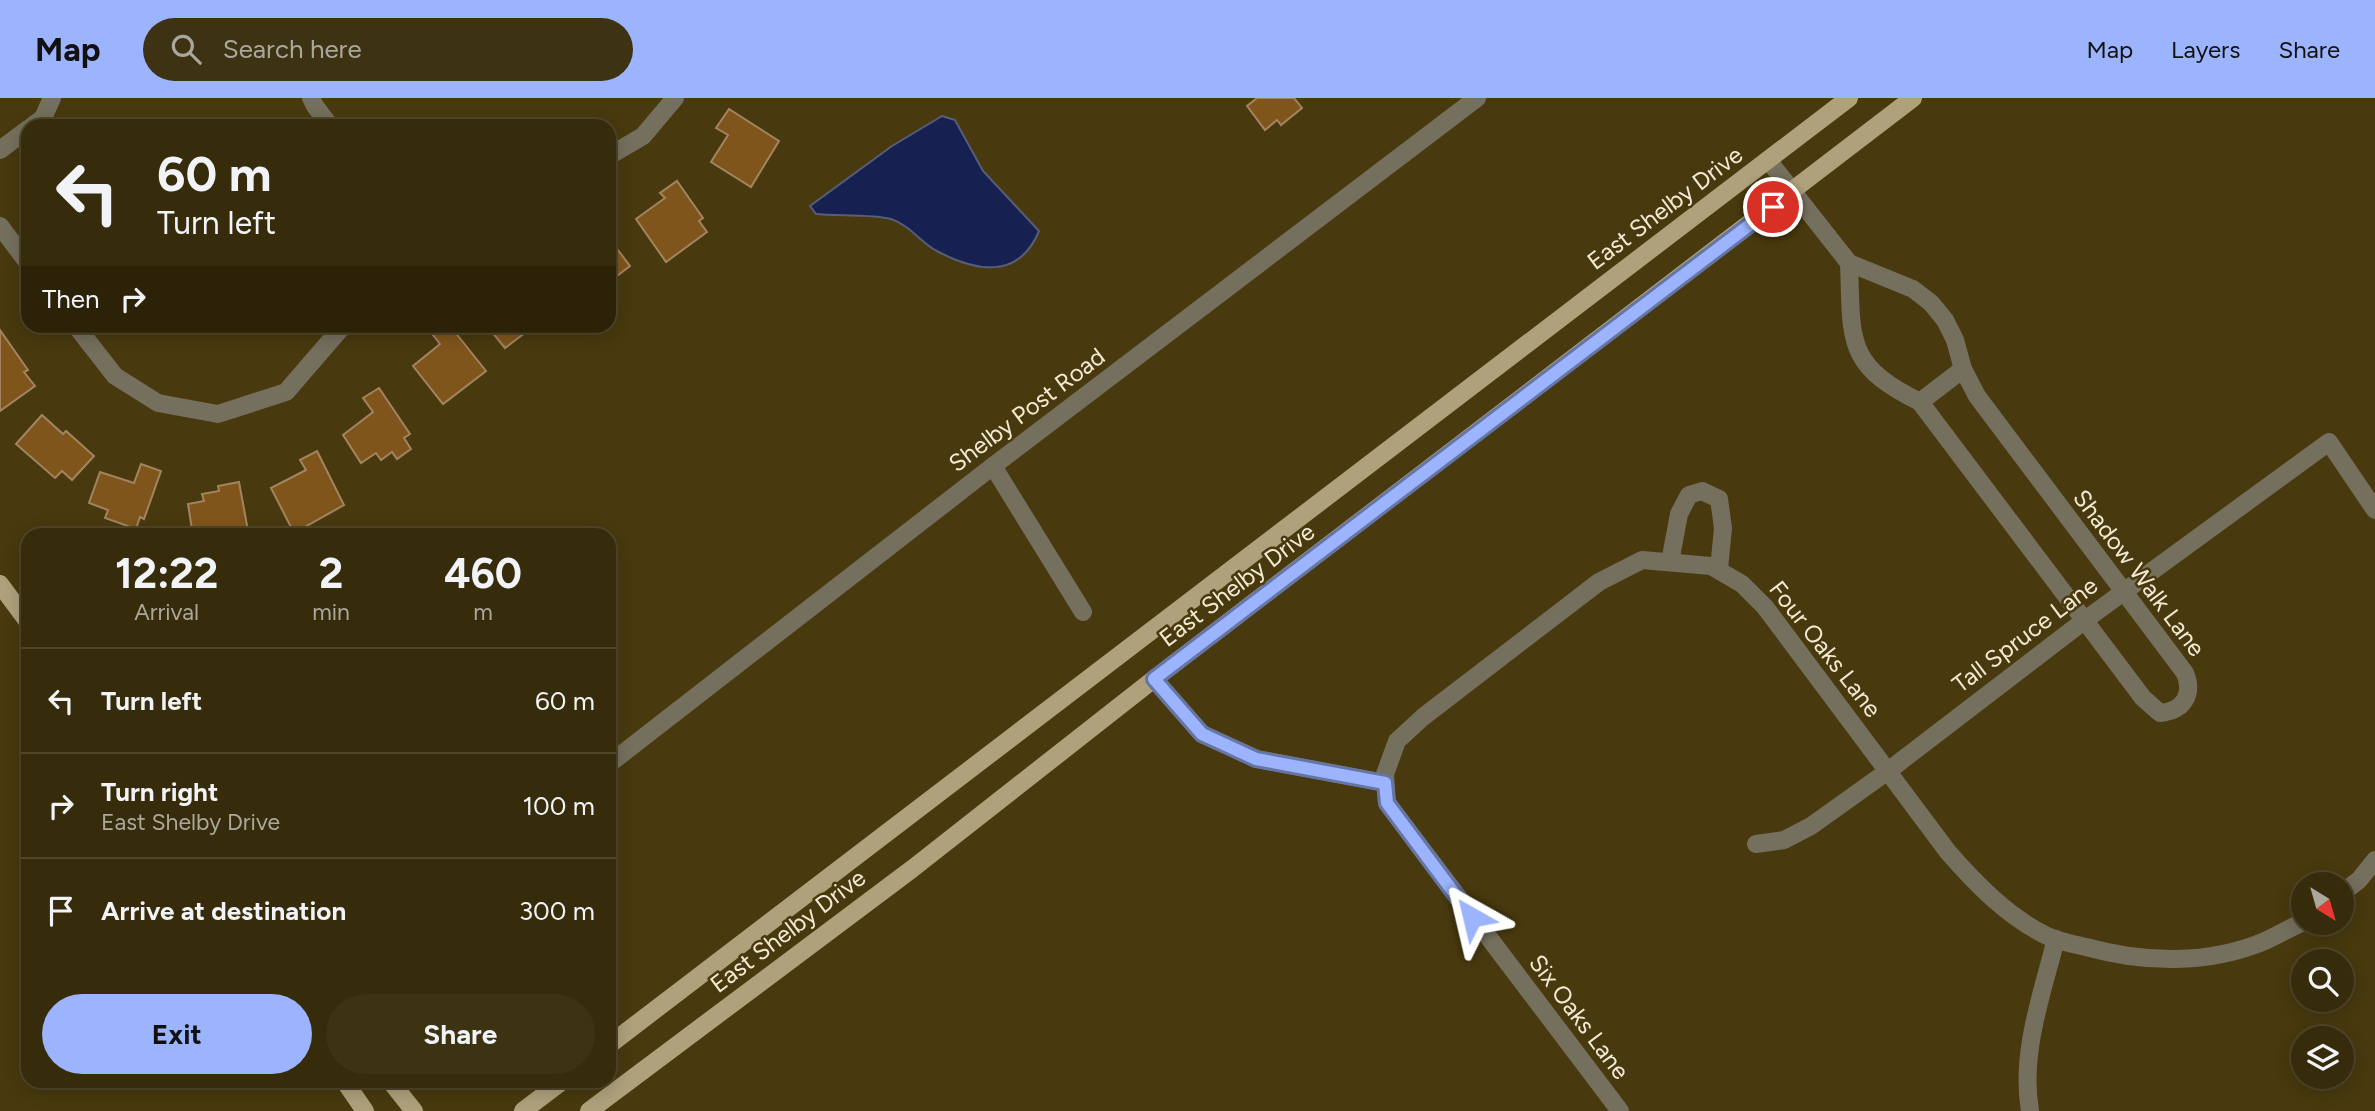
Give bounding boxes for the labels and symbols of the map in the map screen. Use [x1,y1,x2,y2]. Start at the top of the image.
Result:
street label: East Shelby Drive [1581,140,1748,275]
pin [1743,177,1803,237]
street label: Shelby Post Road [943,342,1110,478]
street label: Shadow Walk Lane [2067,484,2212,662]
street label: East Shelby Drive [1153,517,1320,652]
street label: Tall Spruce Lane [1946,571,2103,699]
street label: Four Oaks Lane [1763,575,1888,723]
street label: East Shelby Drive [704,863,871,998]
north arrow [2291,872,2354,934]
position arrow [1435,880,1509,954]
street label: Six Oaks Lane [1523,949,1636,1085]

